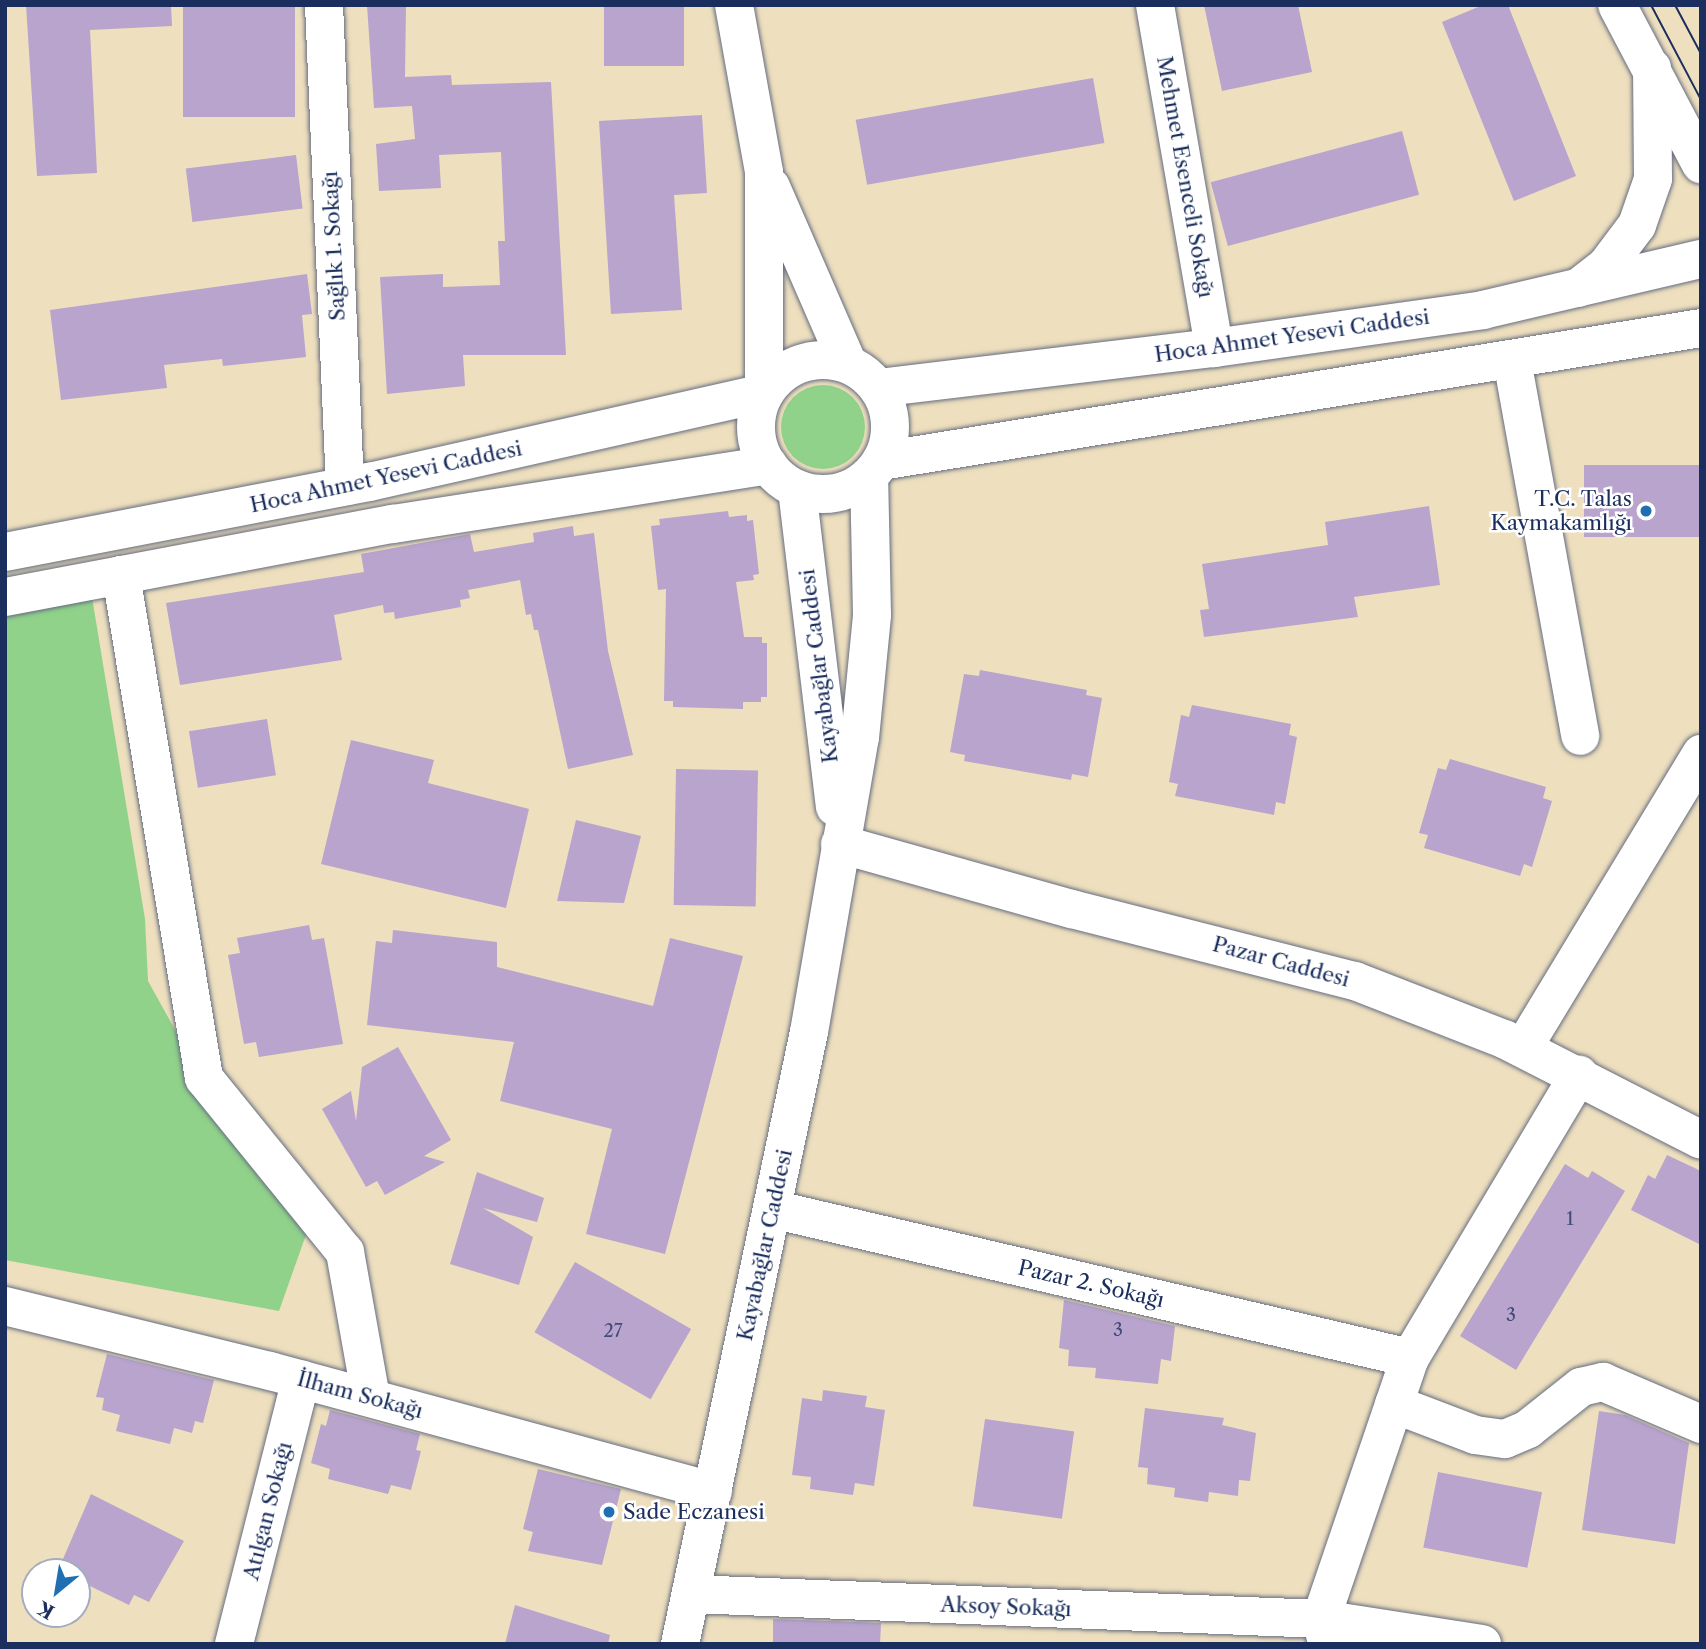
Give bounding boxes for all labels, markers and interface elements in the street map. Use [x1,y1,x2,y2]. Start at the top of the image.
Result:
street label: Mehmet Esenceli Sokağı [1151,54,1219,300]
street label: Sağlık 1. Sokağı [317,170,351,322]
street label: Hoca Ahmet Yesevi Caddesi [1152,304,1432,368]
street label: Hoca Ahmet Yesevi Caddesi [247,436,525,518]
place label: T.C. Talas Kaymakamlığı [1491,486,1632,536]
marker: T.C. Talas Kaymakamlığı [1638,503,1654,519]
street label: Kayabağlar Caddesi [795,567,843,765]
street label: Pazar Caddesi [1210,932,1352,992]
street label: Kayabağlar Caddesi [732,1147,798,1343]
house number: 1 [1566,1208,1574,1230]
street label: Pazar 2. Sokağı [1015,1255,1167,1313]
house number: 3 [1506,1304,1516,1326]
house number: 3 [1113,1319,1123,1341]
house number: 27 [603,1320,623,1342]
street label: İlham Sokağı [294,1366,426,1424]
street label: Atılgan Sokağı [239,1439,297,1583]
place label: Sade Eczanesi [623,1499,765,1525]
marker: Sade Eczanesi [601,1504,617,1520]
north arrow [21,1558,91,1628]
street label: Aksoy Sokağı [940,1592,1072,1622]
text: K [34,1596,59,1624]

